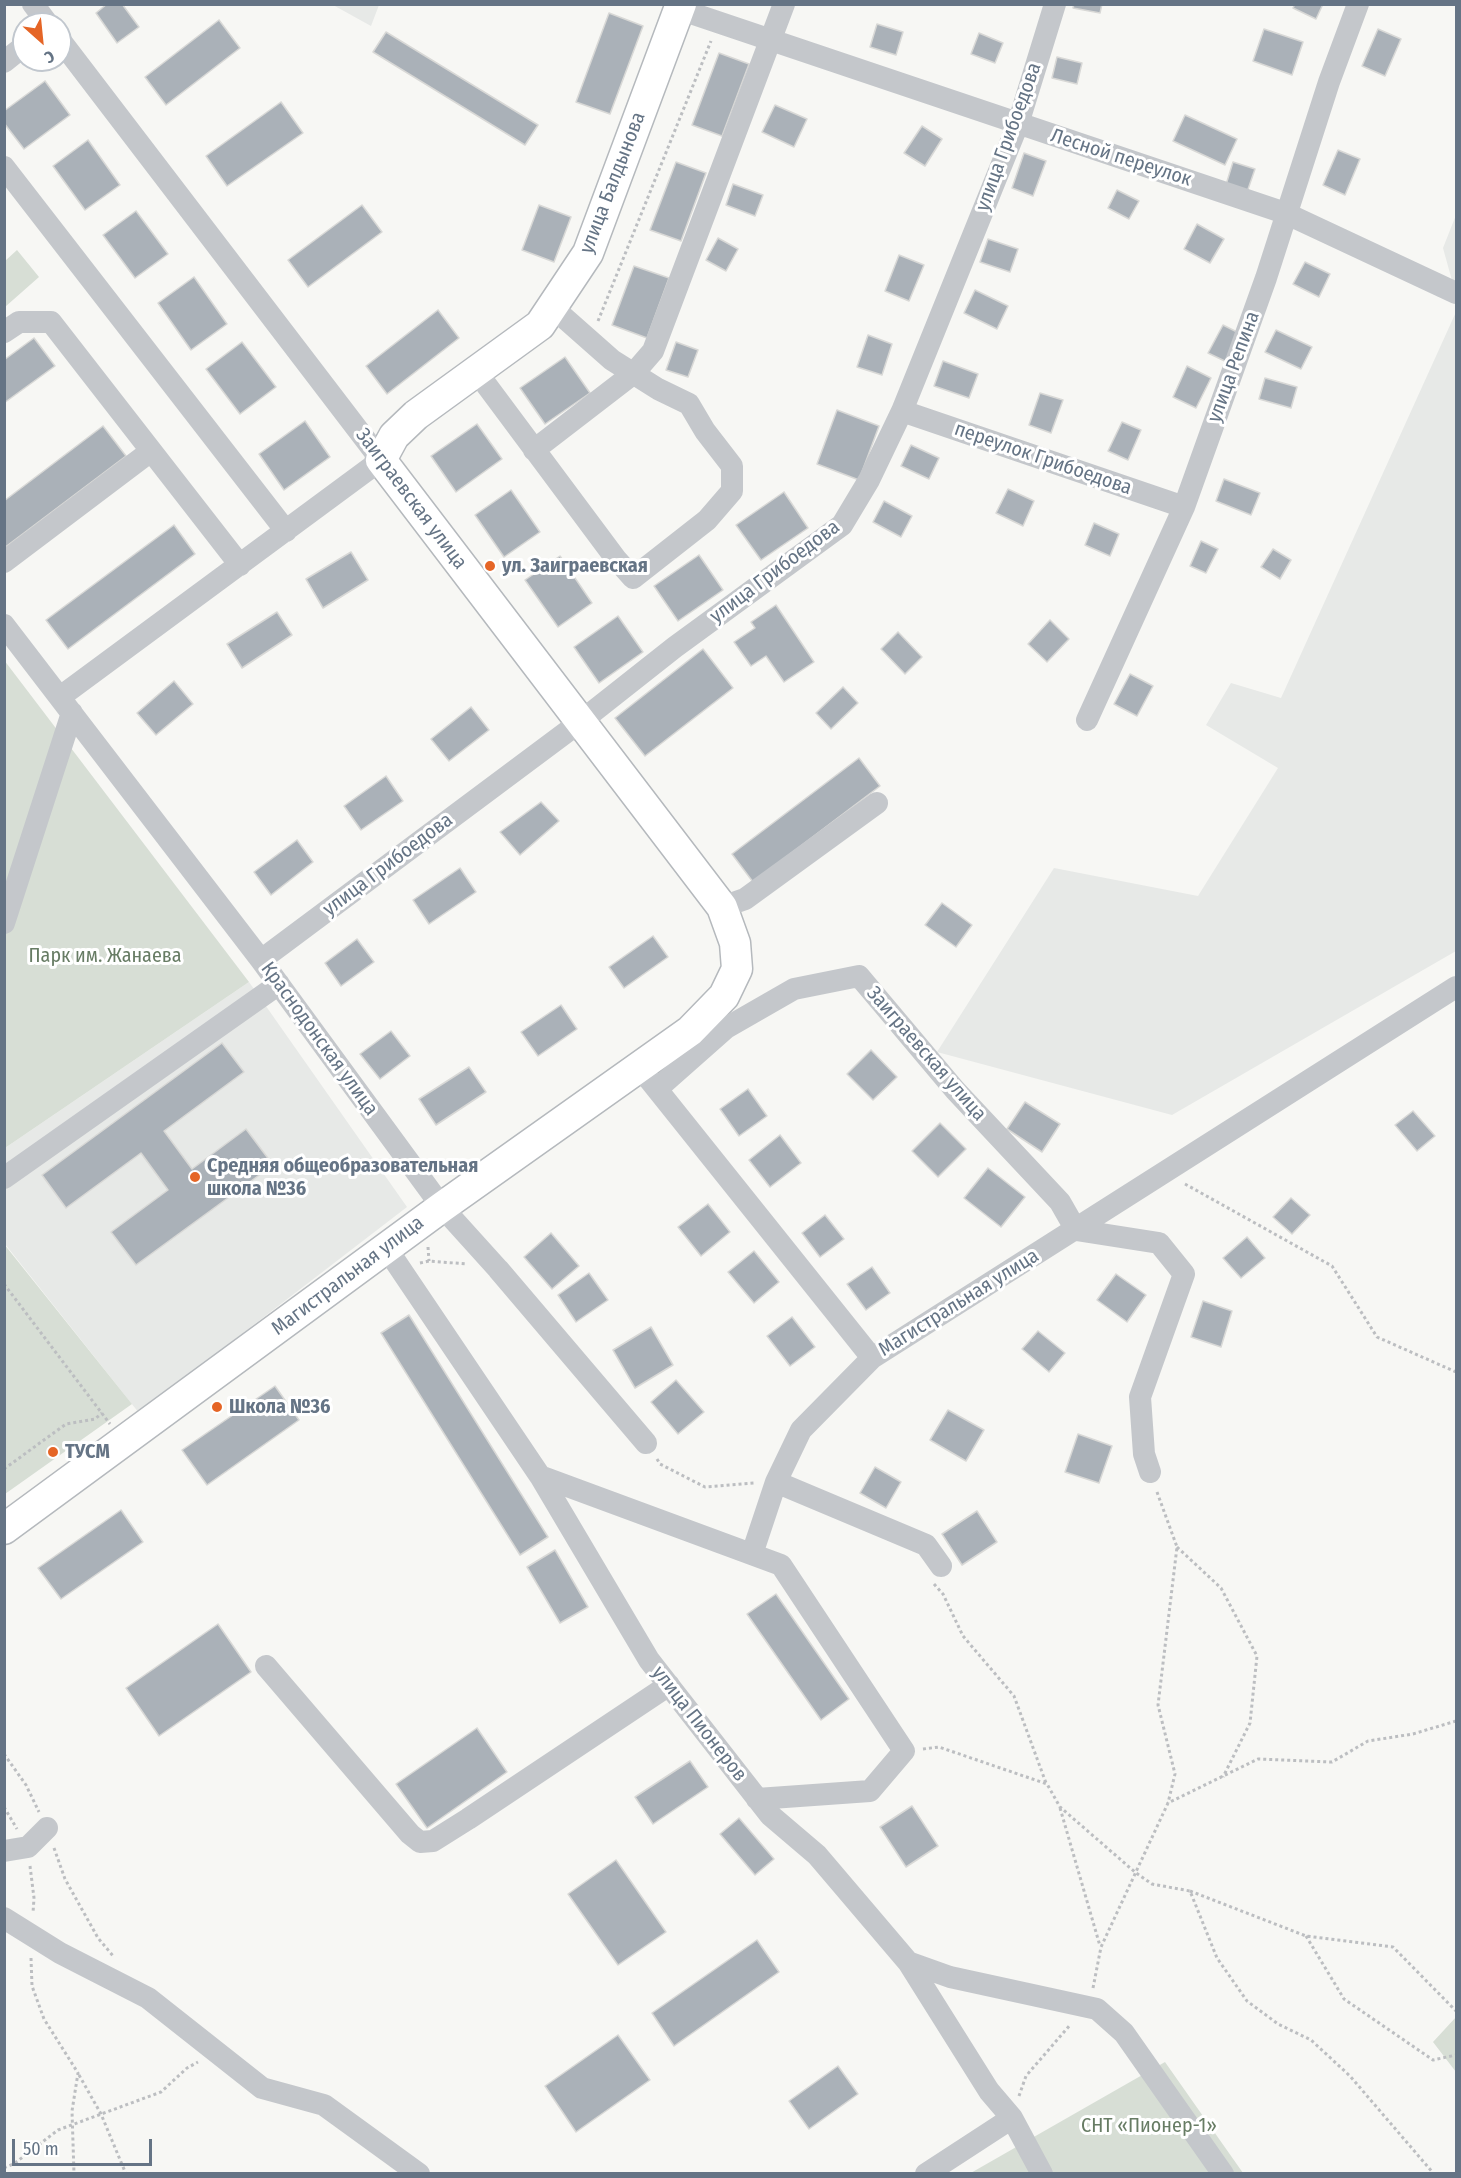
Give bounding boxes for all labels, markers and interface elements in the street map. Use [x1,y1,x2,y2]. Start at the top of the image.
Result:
north arrow [12,12,72,72]
text: С [41,46,58,67]
street label: улица Грибоедова [971,60,1047,214]
street label: улица Балдынова [575,109,651,257]
street label: Лесной переулок [1048,124,1194,192]
street label: улица Репина [1203,308,1265,426]
street label: переулок Грибоедова [951,417,1135,501]
street label: Заиграевская улица [350,424,472,574]
street label: улица Грибоедова [705,515,845,629]
place label: ул. Заиграевская [502,554,648,578]
marker: ул. Заиграевская [483,559,497,573]
street label: улица Грибоедова [318,808,458,922]
park label: Парк им. Жанаева [29,944,181,968]
street label: Краснодонская улица [255,958,383,1120]
street label: Заиграевская улица [861,982,991,1126]
place label: Средняя общеобразовательная школа №36 [207,1154,478,1201]
marker: Средняя общеобразовательная школа №36 [188,1170,202,1184]
street label: Магистральная улица [267,1211,429,1341]
street label: Магистральная улица [875,1244,1043,1362]
place label: Школа №36 [229,1395,330,1419]
marker: Школа №36 [210,1400,224,1414]
place label: ТУСМ [65,1440,110,1464]
marker: ТУСМ [46,1445,60,1459]
street label: улица Пионеров [646,1661,752,1787]
park label: СНТ «Пионер-1» [1081,2114,1217,2138]
scale bar [15,2127,154,2165]
text: 50 m [23,2138,59,2160]

